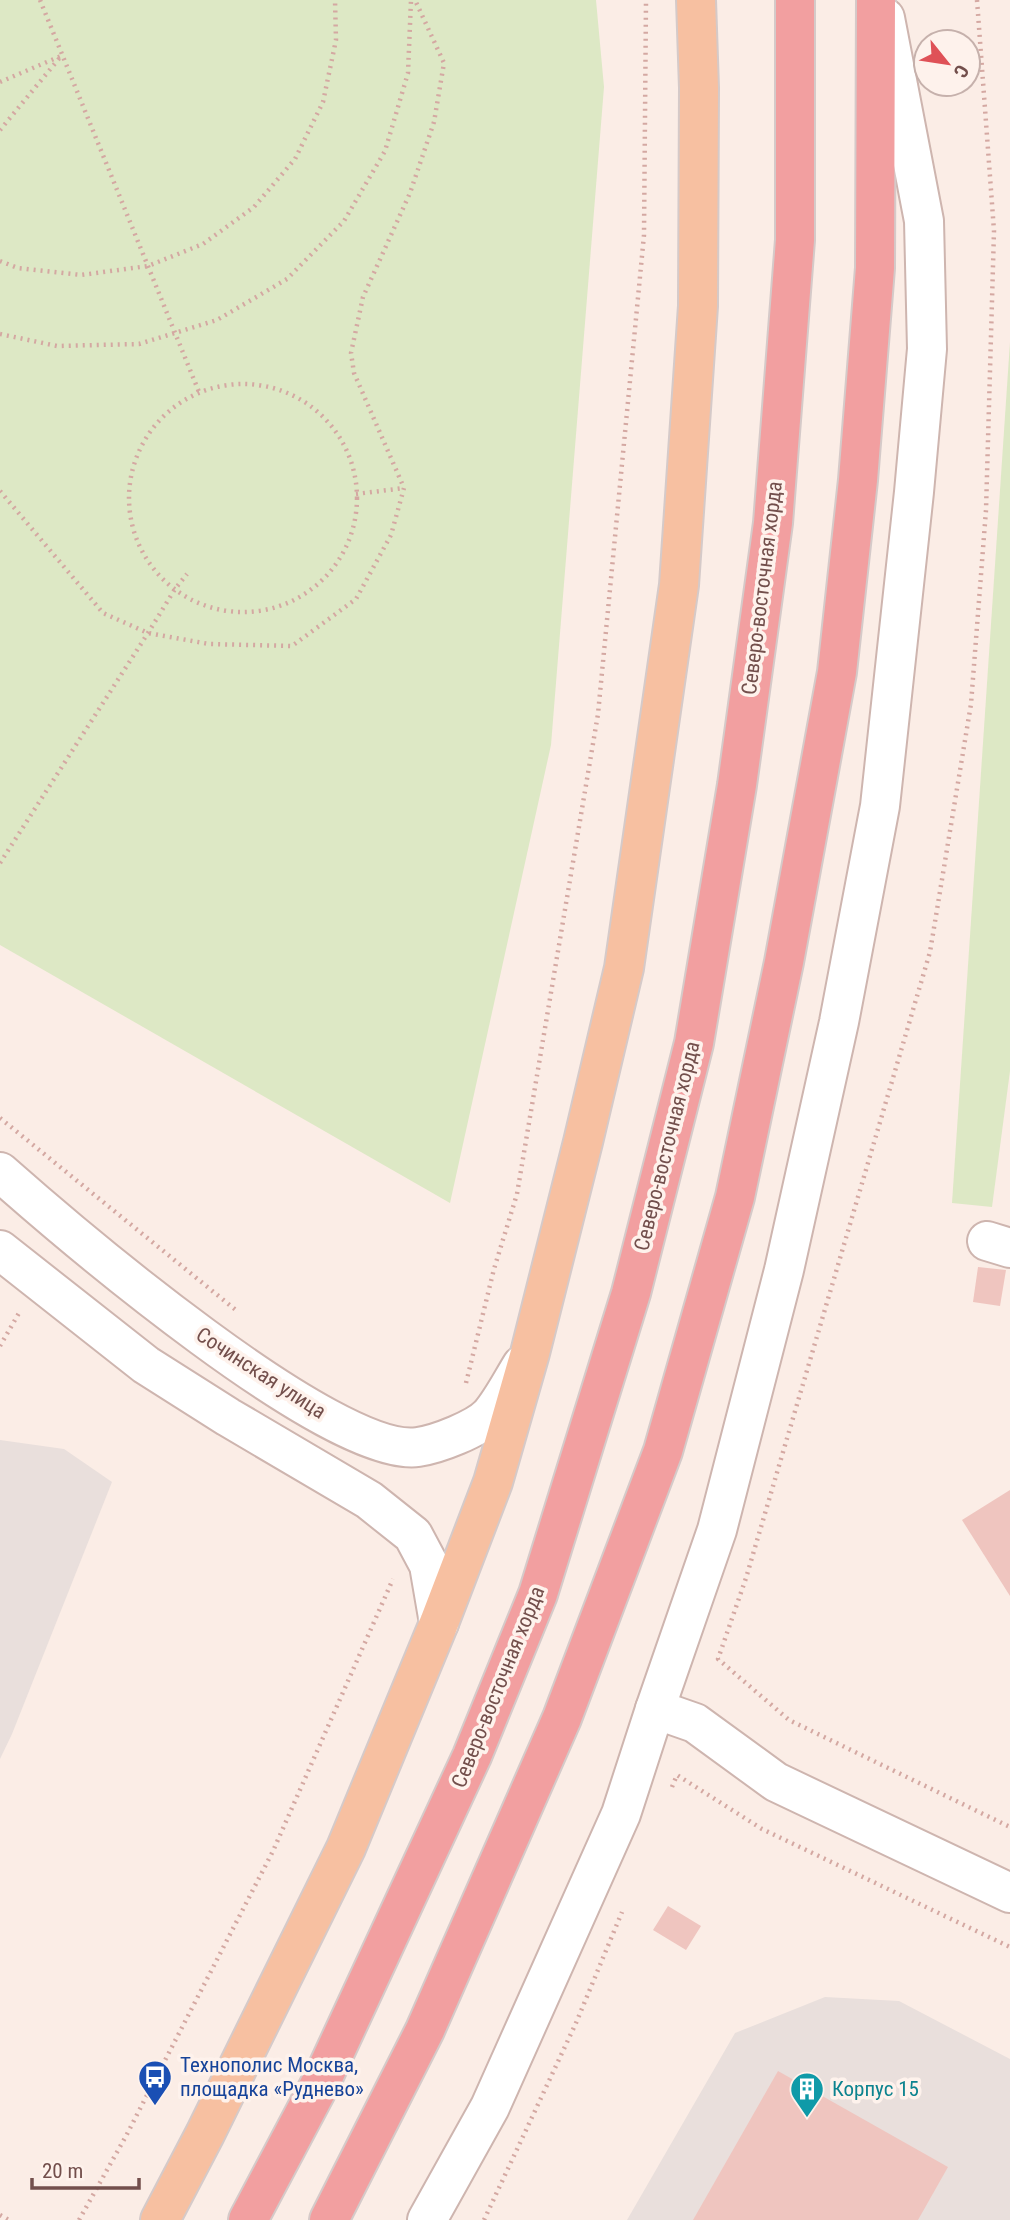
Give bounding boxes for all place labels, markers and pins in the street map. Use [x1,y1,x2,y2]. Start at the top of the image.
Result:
place label: Технополис Москва, площадка «Руднево» [180,2053,364,2101]
bus stop icon: Технополис Москва, площадка «Руднево» [136,2058,174,2107]
building icon: Корпус 15 [788,2070,826,2119]
place label: Корпус 15 [832,2077,919,2101]

